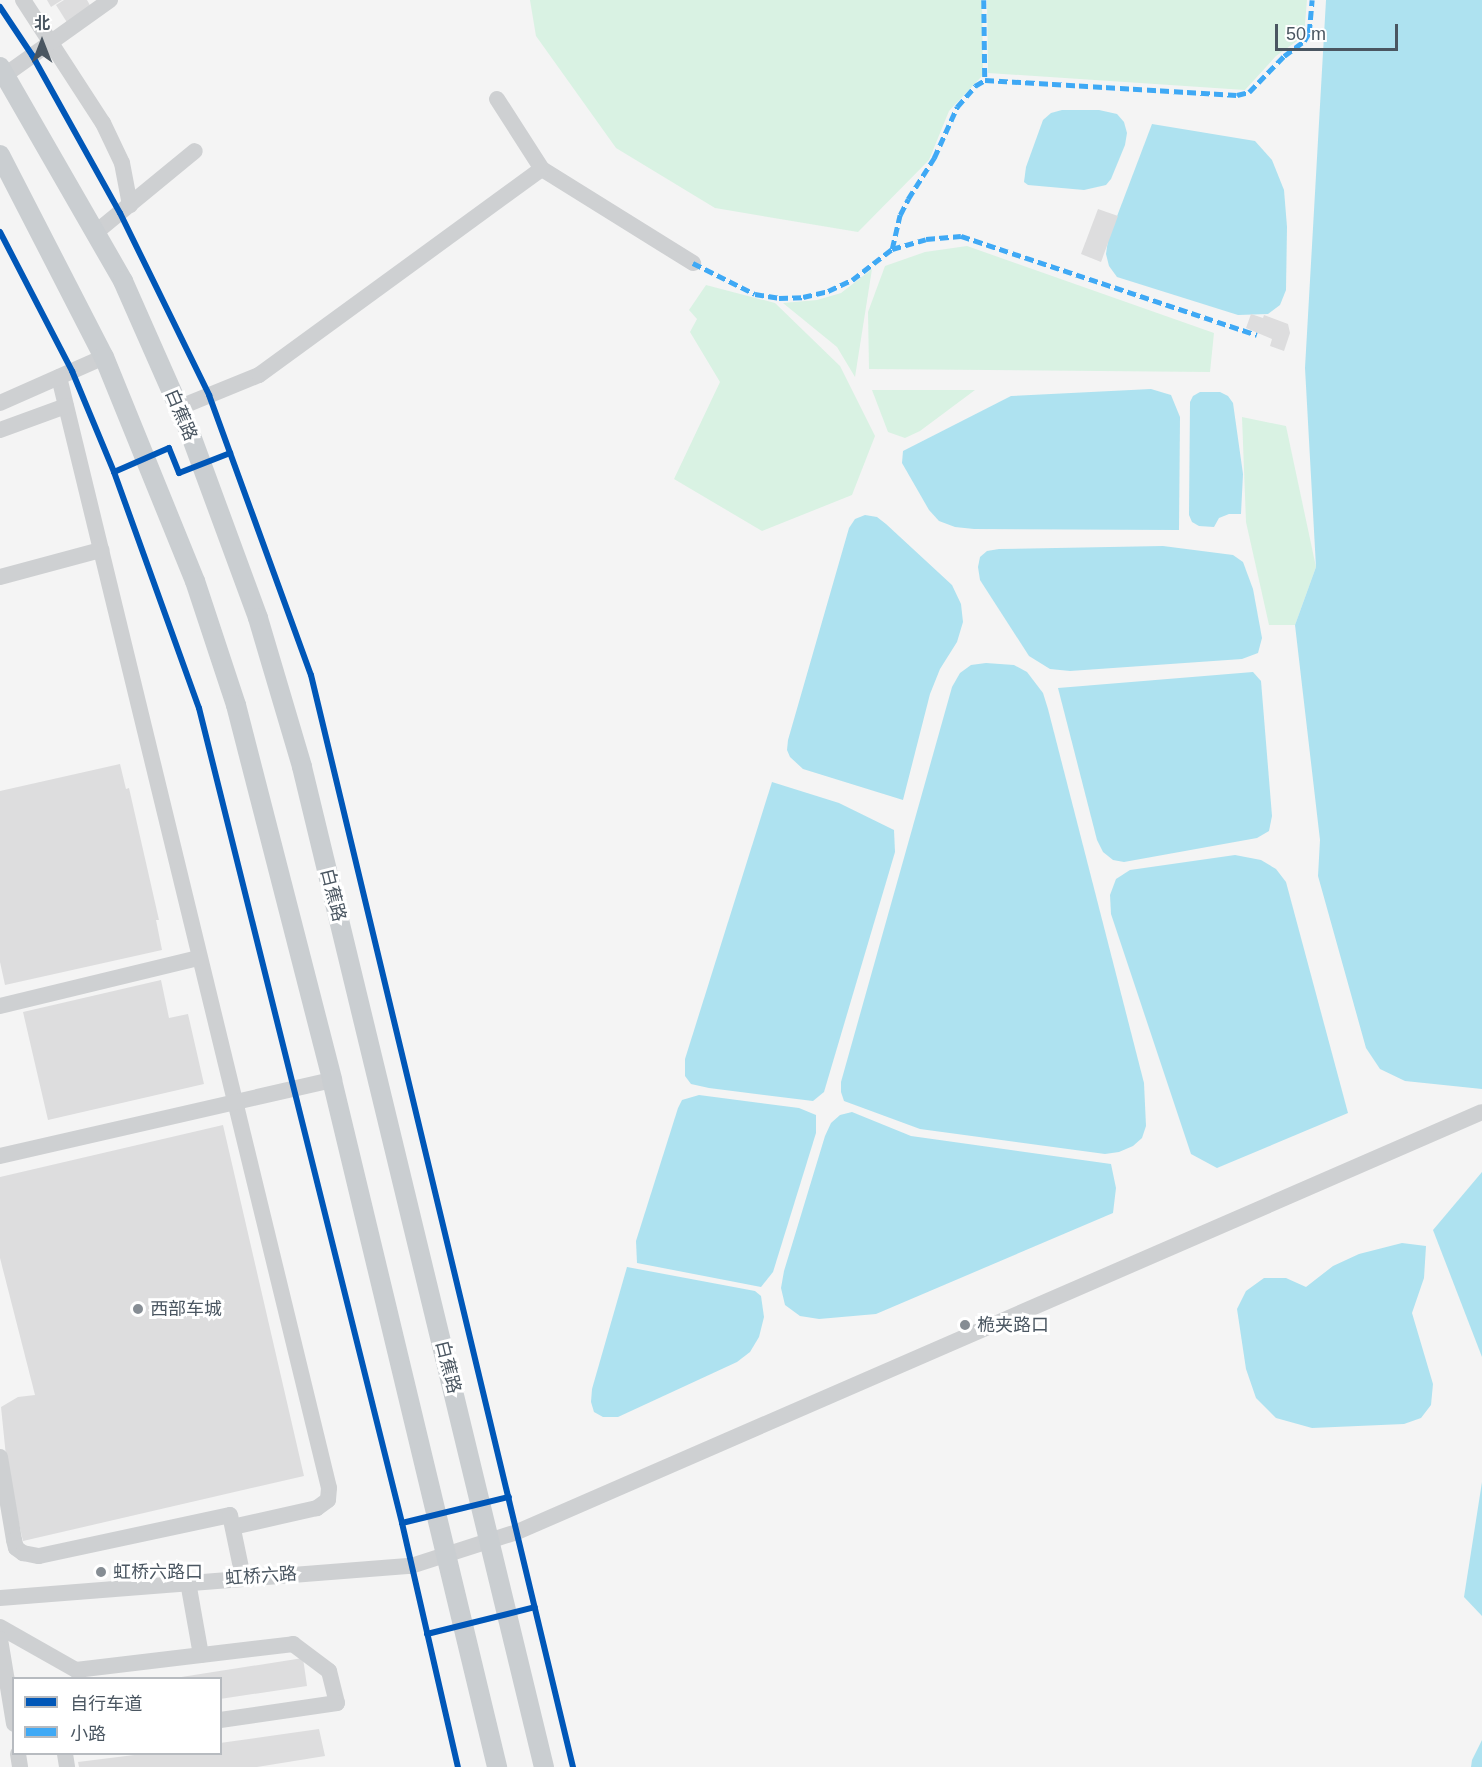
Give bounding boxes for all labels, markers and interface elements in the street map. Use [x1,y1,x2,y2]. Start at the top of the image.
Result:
north arrow [12,12,72,72]
scale bar [1278,12,1401,50]
text: 北 [34,15,50,32]
text: 50 m [1286,24,1326,44]
street label: 白蕉路 [161,386,201,444]
street label: 白蕉路 [316,866,350,924]
place label: 西部车城 [150,1298,222,1320]
marker: 西部车城 [131,1302,145,1316]
place label: 桅夹路口 [977,1314,1049,1336]
marker: 桅夹路口 [958,1318,972,1332]
street label: 白蕉路 [431,1338,465,1396]
place label: 虹桥六路口 [113,1561,203,1583]
street label: 虹桥六路 [224,1563,298,1589]
marker: 虹桥六路口 [94,1565,108,1579]
legend [12,1677,222,1755]
text: 自行车道 [70,1694,142,1714]
text: 小路 [70,1724,106,1744]

